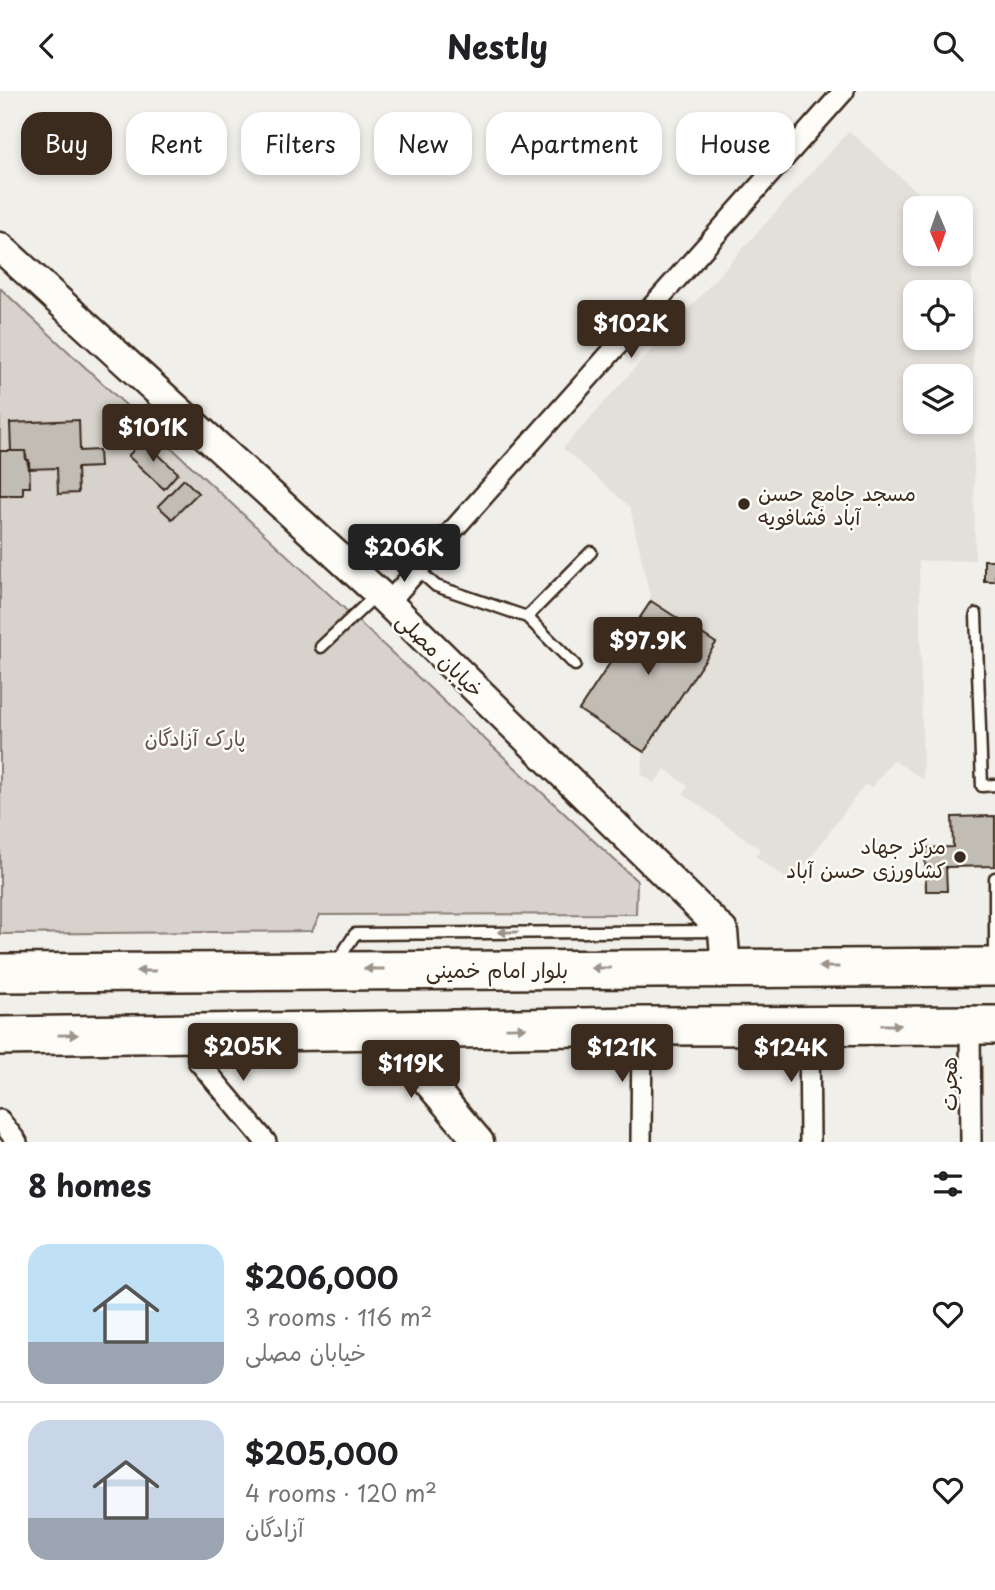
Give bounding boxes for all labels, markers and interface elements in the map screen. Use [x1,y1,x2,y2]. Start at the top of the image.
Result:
text: Nestly [447,22,548,70]
icon: back [28,27,66,65]
icon: search [929,27,967,65]
chip: Buy [21,112,112,175]
chip: Rent [126,112,227,175]
chip: Filters [241,112,360,175]
chip: New [374,112,472,175]
chip: Apartment [486,112,662,175]
chip: House [676,112,795,175]
north arrow [903,196,973,266]
map controls [903,196,973,434]
button: locate [903,280,973,350]
pin: $102K [582,301,680,360]
text: $102K [593,305,669,340]
button: layers [903,364,973,434]
pin: $101K [104,405,202,464]
text: $101K [118,409,188,444]
place label: مسجد جامع حسن آباد فشافویه [758,476,916,532]
marker: مسجد جامع حسن آباد فشافویه [736,496,752,512]
pin: $206K [355,525,453,584]
text: $206K [364,529,444,564]
street label: خیابان مصلی [390,604,492,704]
pin: $97.9K [591,617,705,677]
text: $97.9K [609,622,687,657]
park label: پارک آزادگان [144,721,246,753]
place label: مرکز جهاد کشاورزی حسن آباد [786,829,946,885]
marker: مرکز جهاد کشاورزی حسن آباد [952,849,968,865]
one-way arrow [497,927,519,938]
street label: بلوار امام خمینی [426,953,568,987]
one-way arrow [818,961,840,973]
one-way arrow [590,962,612,974]
one-way arrow [363,963,385,975]
one-way arrow [135,965,157,977]
one-way arrow [880,1020,902,1031]
one-way arrow [505,1022,527,1034]
pin: $205K [194,1023,292,1083]
pin: $121K [573,1025,671,1084]
pin: $124K [742,1025,840,1084]
text: $205K [204,1028,282,1063]
one-way arrow [57,1029,79,1040]
text: $121K [587,1029,657,1064]
text: $124K [754,1029,828,1064]
pin: $119K [362,1041,460,1100]
text: $119K [378,1045,444,1080]
street label: هجرت [932,1057,964,1111]
text: 8 homes [28,1162,151,1207]
icon: filters [929,1165,967,1203]
text: $206,000 [245,1254,399,1299]
icon: home [84,1272,168,1356]
icon: heart [929,1295,967,1333]
text: 3 rooms · 116 m² [245,1299,432,1334]
text: خیابان مصلی [245,1334,366,1369]
text: $205,000 [245,1430,399,1475]
icon: home [84,1448,168,1532]
icon: heart [929,1471,967,1509]
text: 4 rooms · 120 m² [245,1475,437,1510]
text: آزادگان [245,1510,304,1545]

